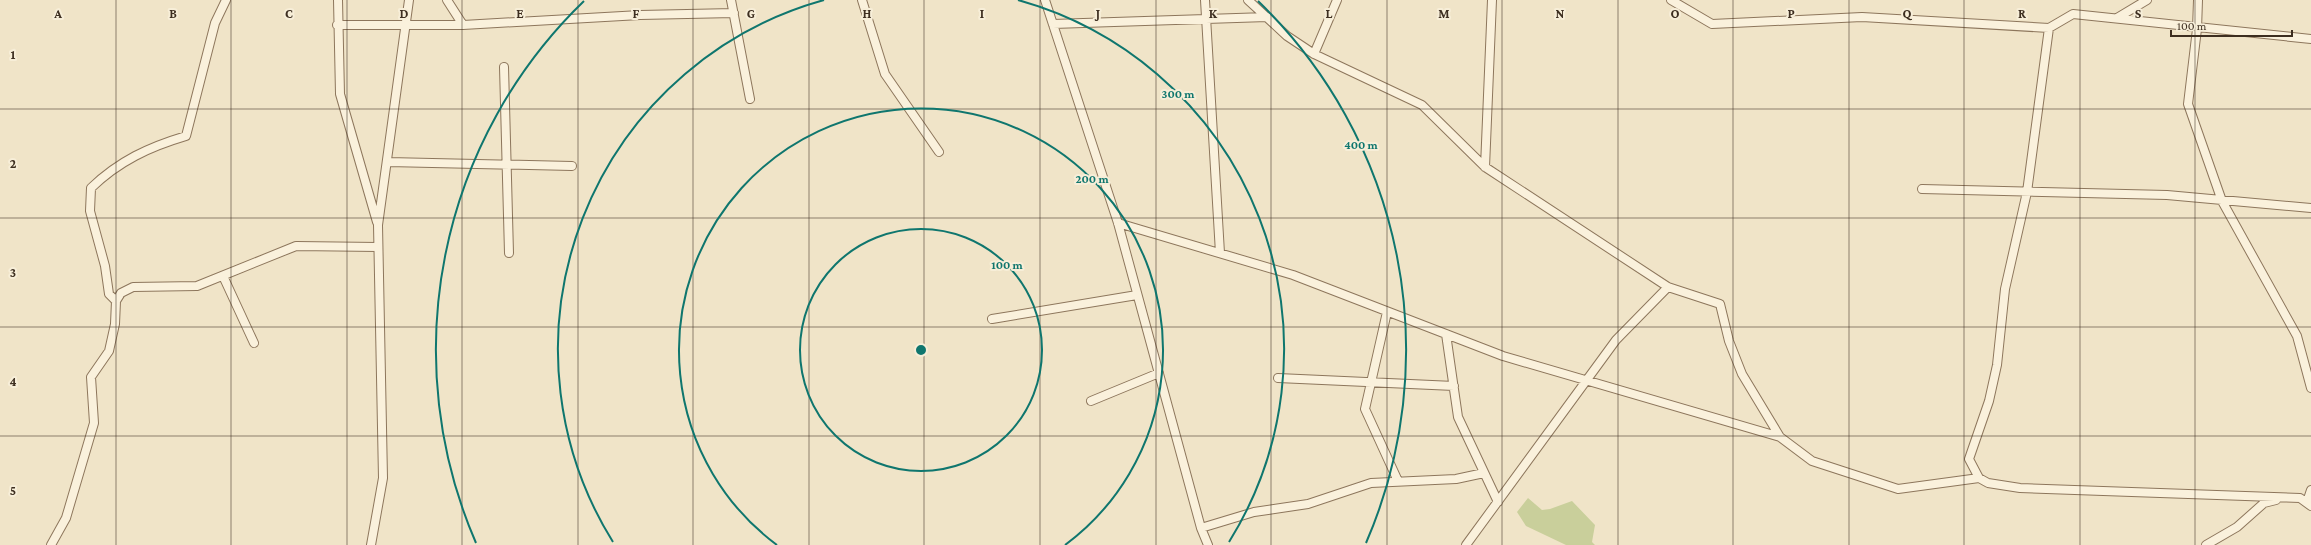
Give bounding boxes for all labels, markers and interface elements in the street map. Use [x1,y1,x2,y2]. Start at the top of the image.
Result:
text: A [53,6,62,21]
text: B [169,6,177,21]
text: C [285,6,293,21]
text: D [400,6,409,21]
text: E [516,6,524,21]
text: F [633,6,640,21]
text: G [747,6,755,21]
text: H [863,6,872,21]
text: I [980,6,984,21]
text: J [1094,6,1100,21]
text: K [1209,6,1218,21]
text: L [1326,6,1333,21]
text: M [1438,6,1450,21]
text: N [1556,6,1565,21]
text: O [1671,6,1680,21]
text: P [1787,6,1795,21]
text: Q [1903,6,1913,21]
text: R [2018,6,2026,21]
text: S [2135,6,2142,21]
scale bar [2171,12,2292,38]
text: 100 m [2177,19,2207,33]
text: 1 [11,47,16,62]
text: 300 m [1162,87,1195,101]
text: 400 m [1344,138,1379,152]
text: 2 [10,156,17,171]
text: 200 m [1075,172,1109,186]
text: 100 m [991,258,1024,272]
text: 3 [10,265,16,280]
centre of rings [914,343,928,357]
text: 4 [9,374,17,389]
text: 5 [10,483,16,498]

